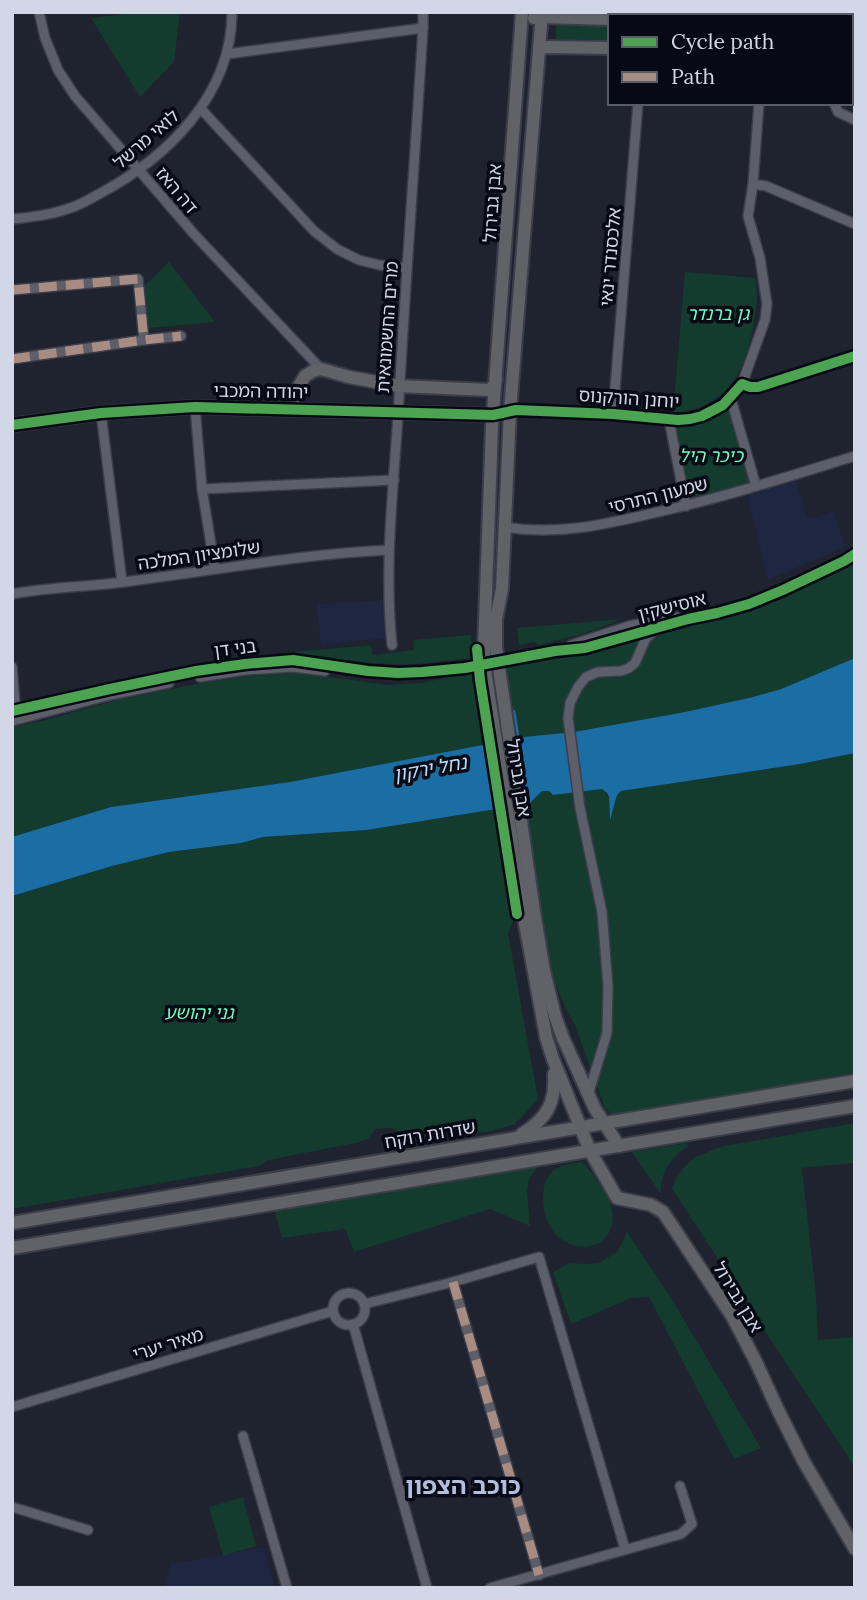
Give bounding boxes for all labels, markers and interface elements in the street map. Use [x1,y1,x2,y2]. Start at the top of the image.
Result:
legend [608,14,853,105]
text: Cycle path [671,28,774,55]
text: Path [671,63,715,90]
street label: לואי מרשל [108,104,184,174]
street label: דה האז [151,162,203,218]
street label: אבן גבירול [478,163,506,243]
street label: אלכסנדר ינאי [594,207,626,307]
street label: מרים החשמונאית [371,260,403,394]
park label: גן ברנדר [687,302,750,325]
street label: יהודה המכבי [213,379,309,403]
street label: יוחנן הורקנוס [578,383,680,413]
park label: כיכר היל [679,444,745,467]
street label: שמעון התרסי [606,472,710,518]
street label: שלומציון המלכה [136,535,262,575]
street label: אוסישקין [636,586,708,626]
street label: בני דן [212,634,258,662]
street label: אבן גבירול [501,737,537,819]
water label: נחל ירקון [392,749,470,786]
park label: גני יהושע [165,1001,235,1024]
street label: שדרות רוקח [383,1115,477,1153]
street label: אבן גבירול [708,1257,768,1337]
street label: מאיר יערי [130,1322,206,1366]
district label: כוכב הצפון [405,1470,521,1501]

